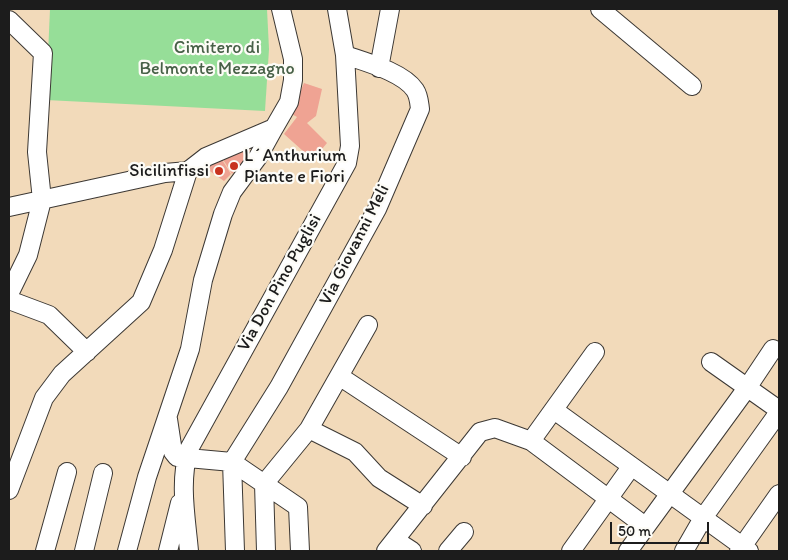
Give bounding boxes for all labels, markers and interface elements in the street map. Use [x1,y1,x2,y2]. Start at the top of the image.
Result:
park label: Cimitero di Belmonte Mezzagno [139,37,295,80]
place label: L´Anthurium Piante e Fiori [244,145,347,188]
place label: Sicilinfissi [129,160,209,182]
marker: L´Anthurium Piante e Fiori [228,160,240,172]
marker: Sicilinfissi [213,165,225,177]
street label: Via Giovanni Meli [315,181,395,309]
street label: Via Don Pino Puglisi [233,211,327,355]
scale bar [613,512,712,544]
text: 50 m [618,522,651,540]

